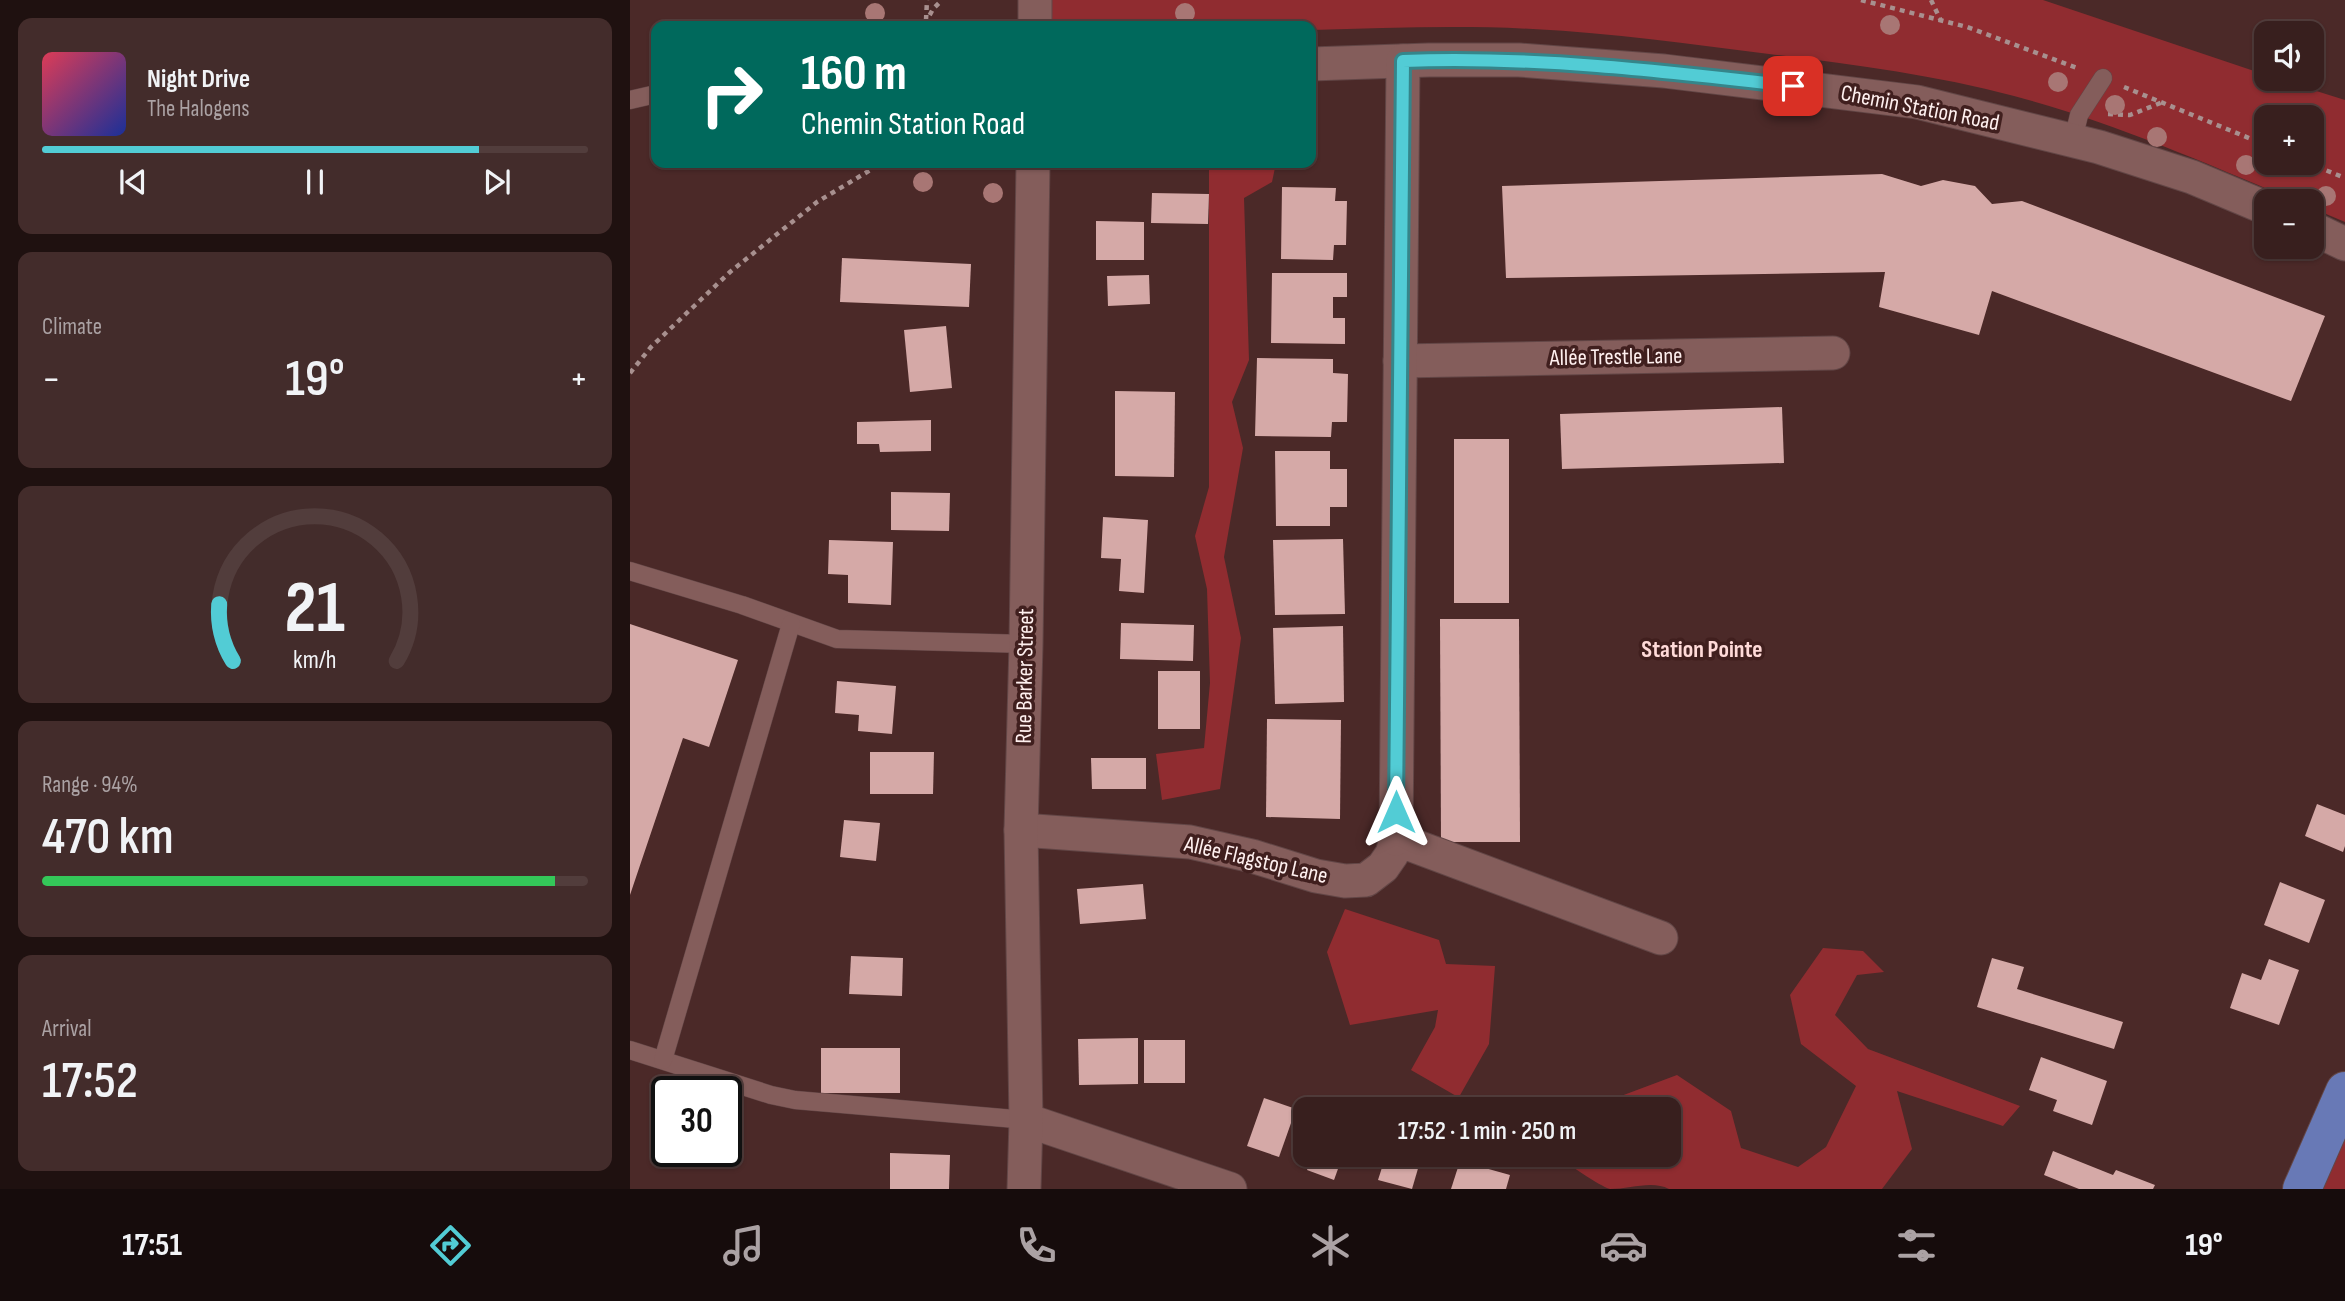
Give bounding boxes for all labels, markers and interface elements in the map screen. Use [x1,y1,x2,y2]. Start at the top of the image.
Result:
map controls [2254,21,2324,259]
button: sound [2254,21,2324,91]
text: 160 m [801,45,907,104]
icon: right [686,49,777,140]
pin [1763,56,1823,116]
text: Night Drive [147,64,250,95]
icon: arrive [1774,67,1812,105]
street label: Chemin Station Road [1838,79,2002,137]
text: The Halogens [147,95,250,123]
text: Chemin Station Road [801,105,1025,144]
button: + [2254,105,2324,175]
icon: previous [114,163,152,201]
icon: pause [296,163,334,201]
icon: next [478,163,516,201]
button: − [2254,189,2324,259]
text: Climate [42,313,102,341]
street label: Allée Trestle Lane [1548,342,1683,372]
text: 19° [285,348,345,411]
text: − [42,357,61,402]
text: + [569,357,588,402]
text: 21 [285,565,345,653]
street label: Rue Barker Street [1010,608,1040,744]
district label: Station Pointe [1641,635,1763,664]
text: km/h [293,644,337,675]
text: Range · 94% [42,771,138,799]
position arrow [1359,775,1433,849]
text: 470 km [42,806,174,869]
street label: Allée Flagstop Lane [1181,830,1330,890]
text: Arrival [42,1015,91,1043]
text: 17:52 [42,1050,138,1113]
speed limit sign: 30 [651,1076,742,1167]
text: 17:52 · 1 min · 250 m [1398,1116,1576,1147]
icon: directions [426,1221,475,1270]
icon: music [719,1221,768,1270]
icon: phone [1012,1221,1061,1270]
icon: climate [1306,1221,1355,1270]
icon: car [1599,1221,1648,1270]
icon: filters [1892,1221,1941,1270]
text: 17:51 [122,1226,182,1265]
text: 19° [2185,1226,2223,1265]

